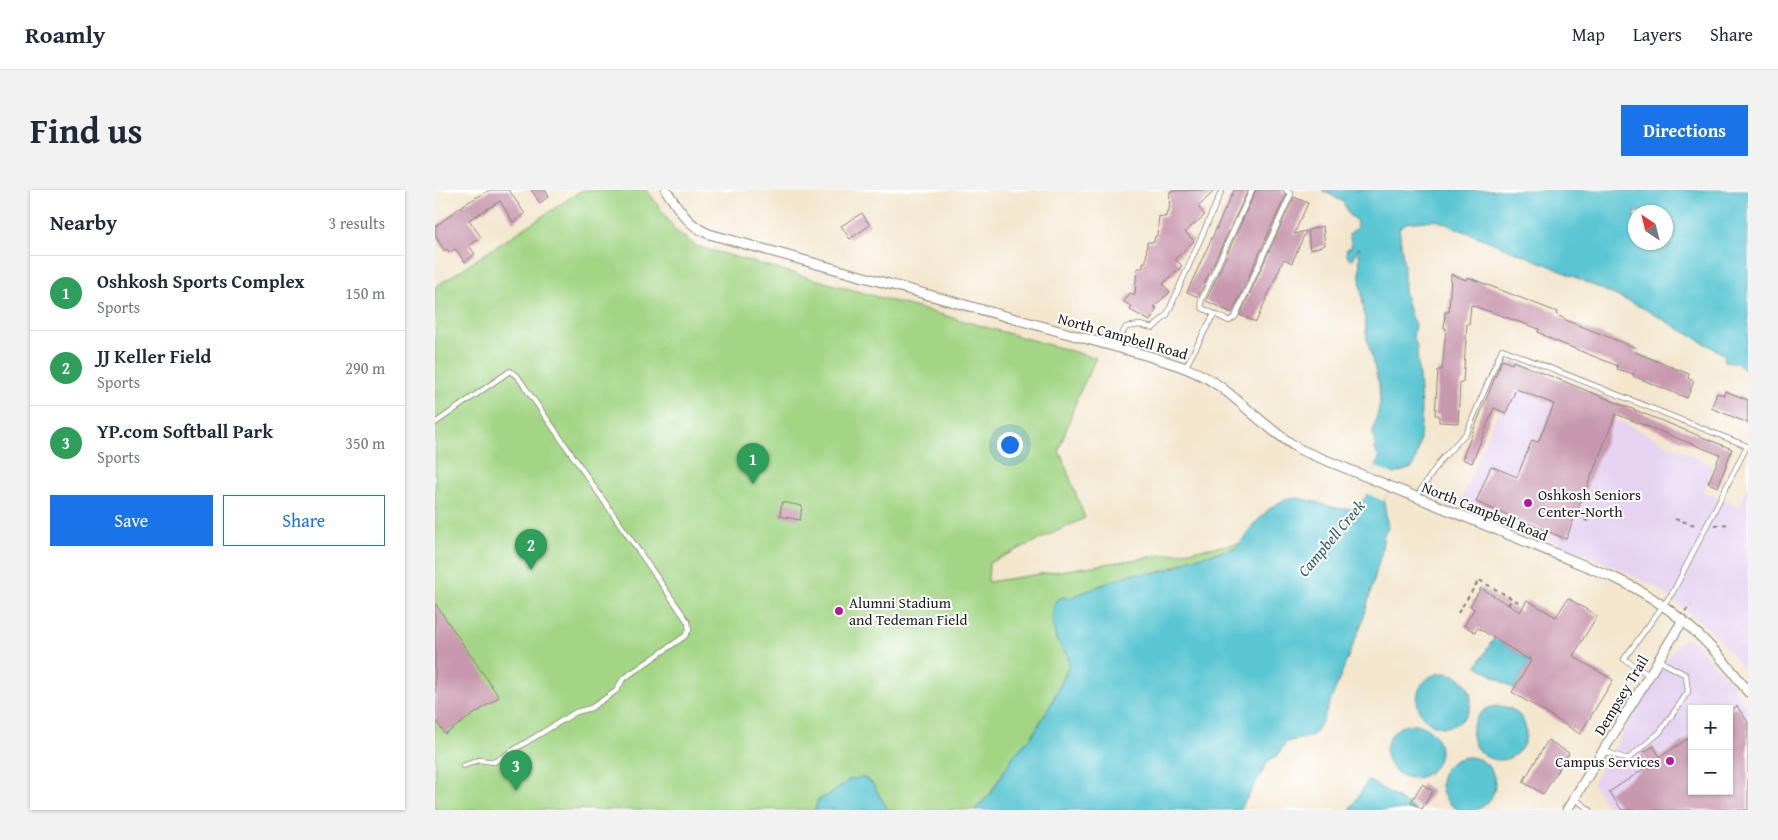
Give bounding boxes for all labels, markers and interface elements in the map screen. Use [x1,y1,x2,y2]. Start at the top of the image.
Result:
text: Roamly [25,17,105,52]
text: Map [1572,21,1605,48]
text: Layers [1633,21,1682,48]
text: Share [1710,21,1753,48]
text: Find us [30,105,143,156]
button: Directions [1621,105,1748,156]
north arrow [1628,205,1673,250]
text: Nearby [50,207,117,238]
text: 3 results [328,211,385,235]
text: Oshkosh Sports Complex [97,267,305,295]
text: 1 [62,281,70,305]
text: 150 m [345,281,385,305]
text: Sports [97,295,140,319]
street label: North Campbell Road [1056,307,1190,365]
text: JJ Keller Field [97,342,211,370]
text: 2 [62,356,70,380]
text: 290 m [345,356,385,380]
text: Sports [97,370,140,394]
text: YP.com Softball Park [97,417,273,445]
text: 3 [62,431,70,455]
text: 350 m [345,431,385,455]
your location [997,432,1023,458]
pin: 1 [737,443,769,484]
text: Sports [97,445,140,469]
street label: North Campbell Road [1419,476,1551,546]
place label: Oshkosh Seniors Center-North [1538,484,1641,522]
water label: Campbell Creek [1292,494,1371,582]
button: Save [50,495,213,546]
button: Share [223,495,385,546]
marker: Oshkosh Seniors Center-North [1522,497,1534,509]
pin: 2 [515,529,547,570]
place label: Alumni Stadium and Tedeman Field [849,592,968,630]
marker: Alumni Stadium and Tedeman Field [833,605,845,617]
street label: Dempsey Trail [1589,651,1653,739]
map controls [1688,705,1733,795]
button: + [1688,705,1733,750]
pin: 3 [500,750,532,791]
button: − [1688,750,1733,795]
place label: Campus Services [1555,751,1660,772]
marker: Campus Services [1664,755,1676,767]

